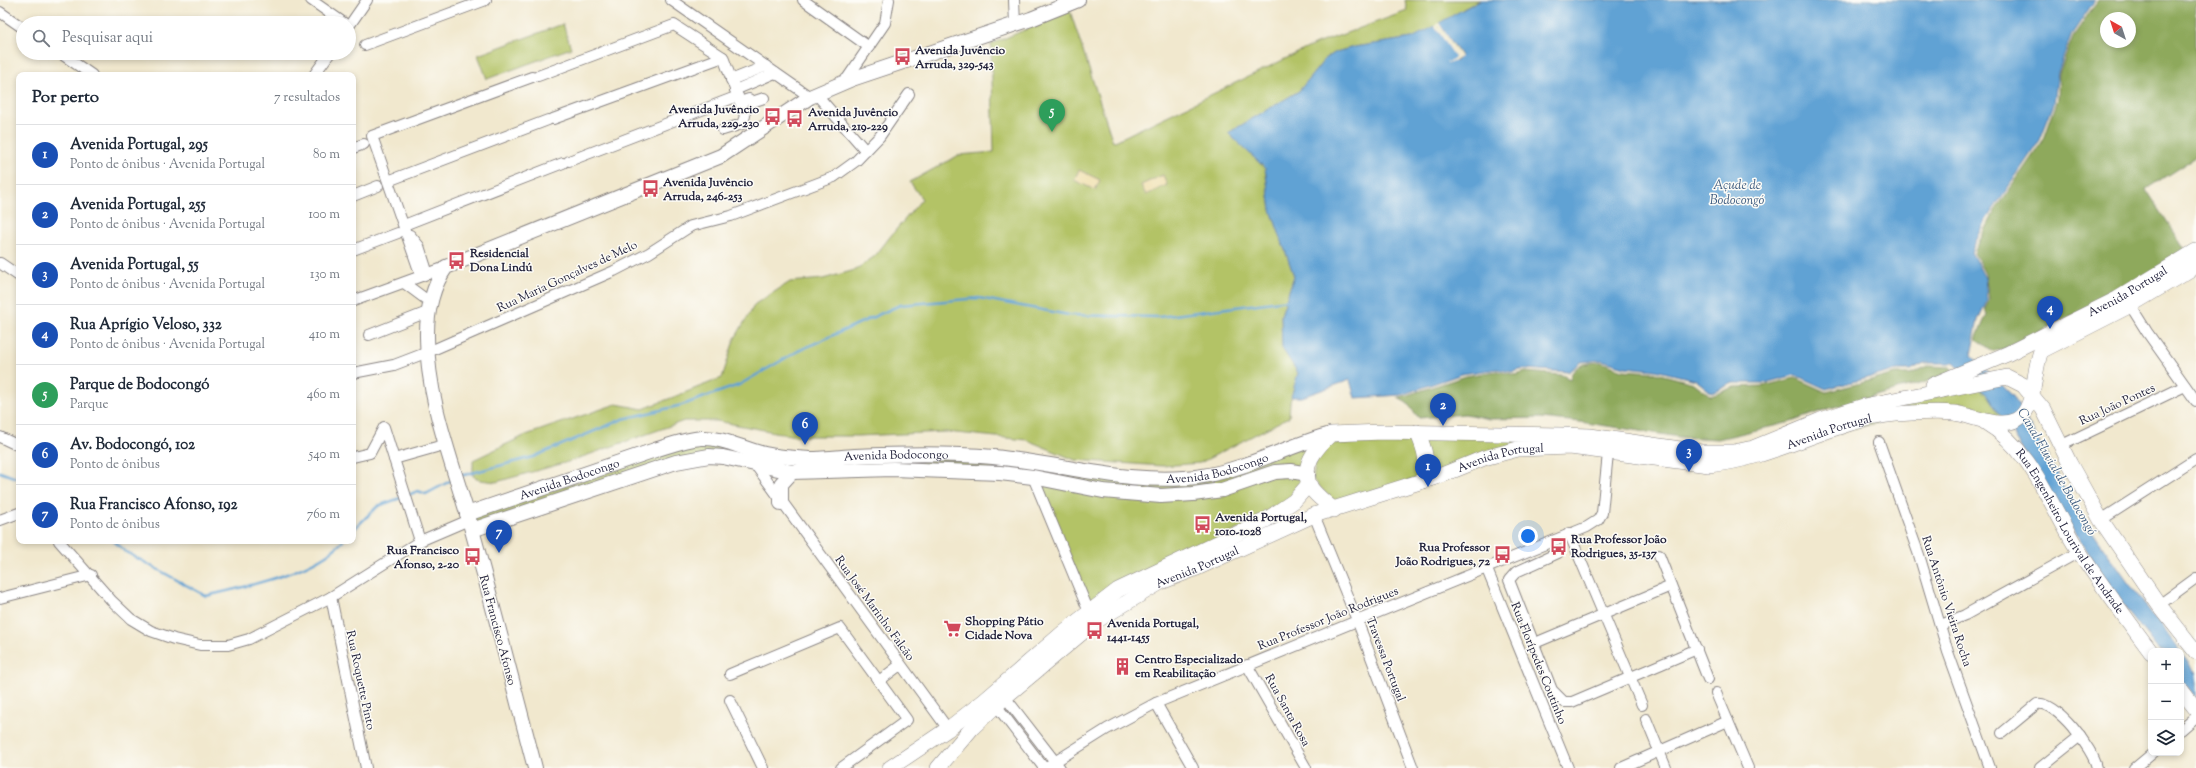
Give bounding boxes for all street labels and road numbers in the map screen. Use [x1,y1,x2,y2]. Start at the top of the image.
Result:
street label: Rua Maria Gonçalves de Melo [494,236,641,317]
street label: Avenida Portugal [2085,262,2172,322]
street label: Rua João Pontes [2076,379,2159,430]
street label: Avenida Portugal [1784,410,1874,455]
street label: Avenida Portugal [1455,440,1545,478]
street label: Rua Engenheiro Lourival de Andrade [2010,445,2128,618]
street label: Avenida Bodocongo [843,446,949,467]
street label: Avenida Bodocongo [1166,449,1272,489]
street label: Avenida Bodocongo [517,455,622,506]
street label: Rua Antônio Vieira Rocha [1916,533,1976,670]
street label: Avenida Portugal [1152,542,1243,594]
street label: Rua José Marinho Falcão [830,552,919,665]
street label: Rua Francisco Afonso [474,573,521,688]
street label: Rua Professor João Rodrigues [1255,582,1402,655]
street label: Rua Florípedes Coutinho [1505,600,1571,728]
street label: Travessa Portugal [1361,614,1410,705]
street label: Rua Roquette Pinto [341,629,379,732]
street label: Rua Santa Rosa [1260,671,1315,750]

